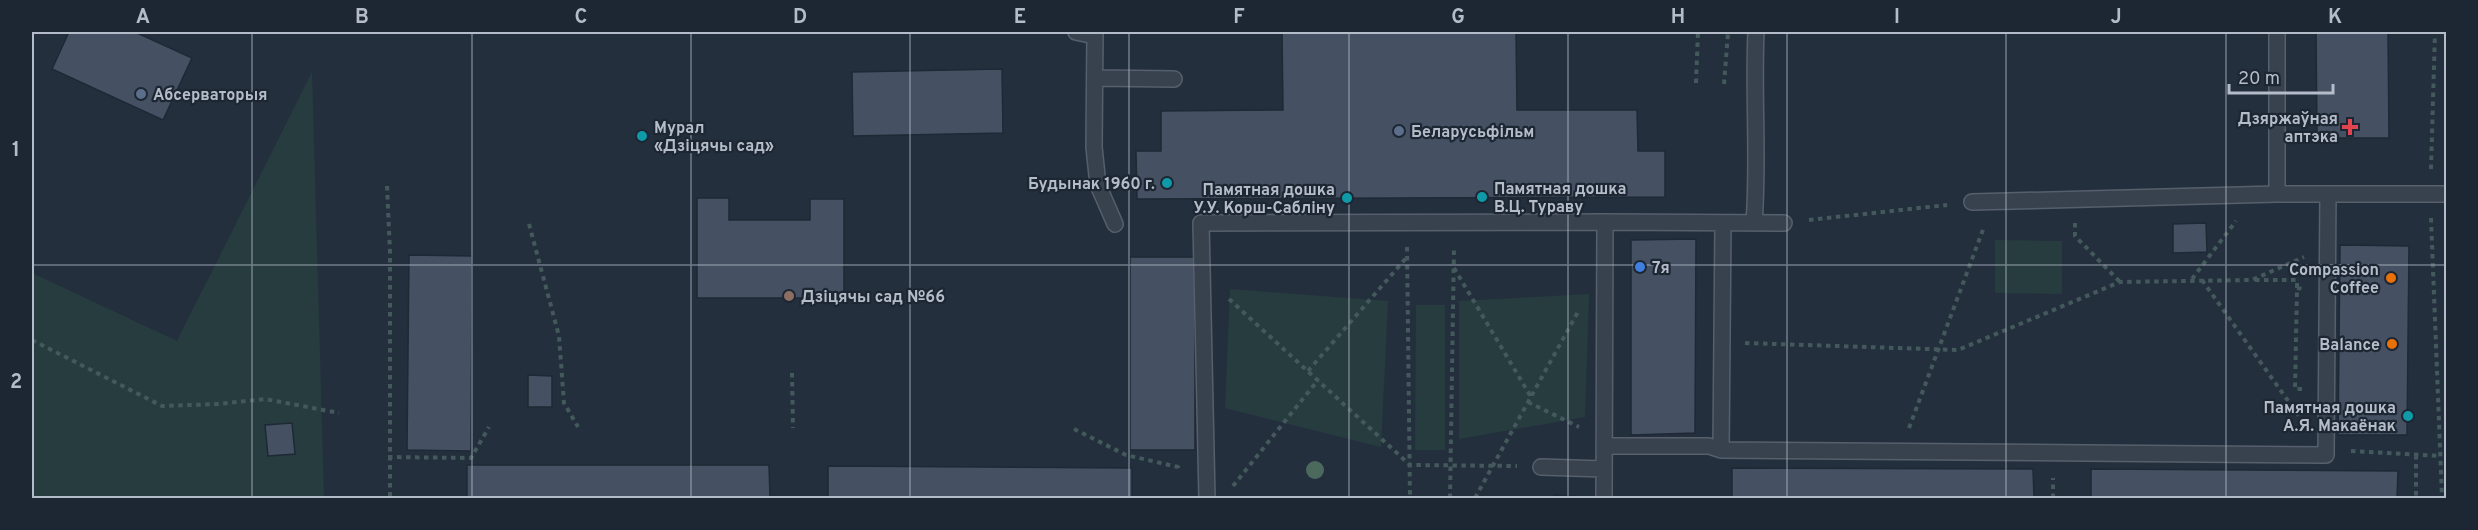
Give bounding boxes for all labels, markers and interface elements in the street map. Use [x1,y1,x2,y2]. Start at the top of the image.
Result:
text: A [136,5,150,31]
text: B [355,5,369,31]
text: C [575,5,587,31]
text: D [793,5,807,31]
text: E [1014,5,1026,31]
text: F [1233,5,1245,31]
text: G [1451,5,1465,31]
text: H [1671,5,1685,31]
text: I [1894,5,1900,31]
text: J [2110,5,2122,31]
text: K [2328,5,2342,31]
scale bar [2229,57,2332,95]
text: 20 m [2238,68,2280,91]
place label: Абсерваторыя [153,86,267,106]
marker: Абсерваторыя [134,87,148,101]
place label: Дзяржаўная аптэка [2238,110,2338,148]
place label: Мурал «Дзіцячы сад» [654,119,774,157]
marker: Дзяржаўная аптэка [2343,120,2357,134]
place label: Беларусьфільм [1411,123,1534,143]
marker: Беларусьфільм [1392,124,1406,138]
marker: Мурал «Дзіцячы сад» [635,129,649,143]
text: 1 [12,138,20,164]
place label: Будынак 1960 г. [1028,175,1155,195]
marker: Будынак 1960 г. [1160,176,1174,190]
place label: Памятная дошка В.Ц. Тураву [1494,180,1626,218]
place label: Памятная дошка У.У. Корш-Сабліну [1193,181,1335,219]
marker: Памятная дошка В.Ц. Тураву [1475,190,1489,204]
marker: Памятная дошка У.У. Корш-Сабліну [1340,191,1354,205]
place label: 7я [1652,259,1670,279]
marker: 7я [1633,260,1647,274]
place label: Compassion Coffee [2289,261,2379,299]
marker: Compassion Coffee [2384,271,2398,285]
place label: Дзіцячы сад №66 [801,288,945,308]
marker: Дзіцячы сад №66 [782,289,796,303]
place label: Balance [2319,336,2380,356]
marker: Balance [2385,337,2399,351]
text: 2 [10,370,22,396]
place label: Памятная дошка А.Я. Макаёнак [2264,399,2396,437]
marker: Памятная дошка А.Я. Макаёнак [2401,409,2415,423]

